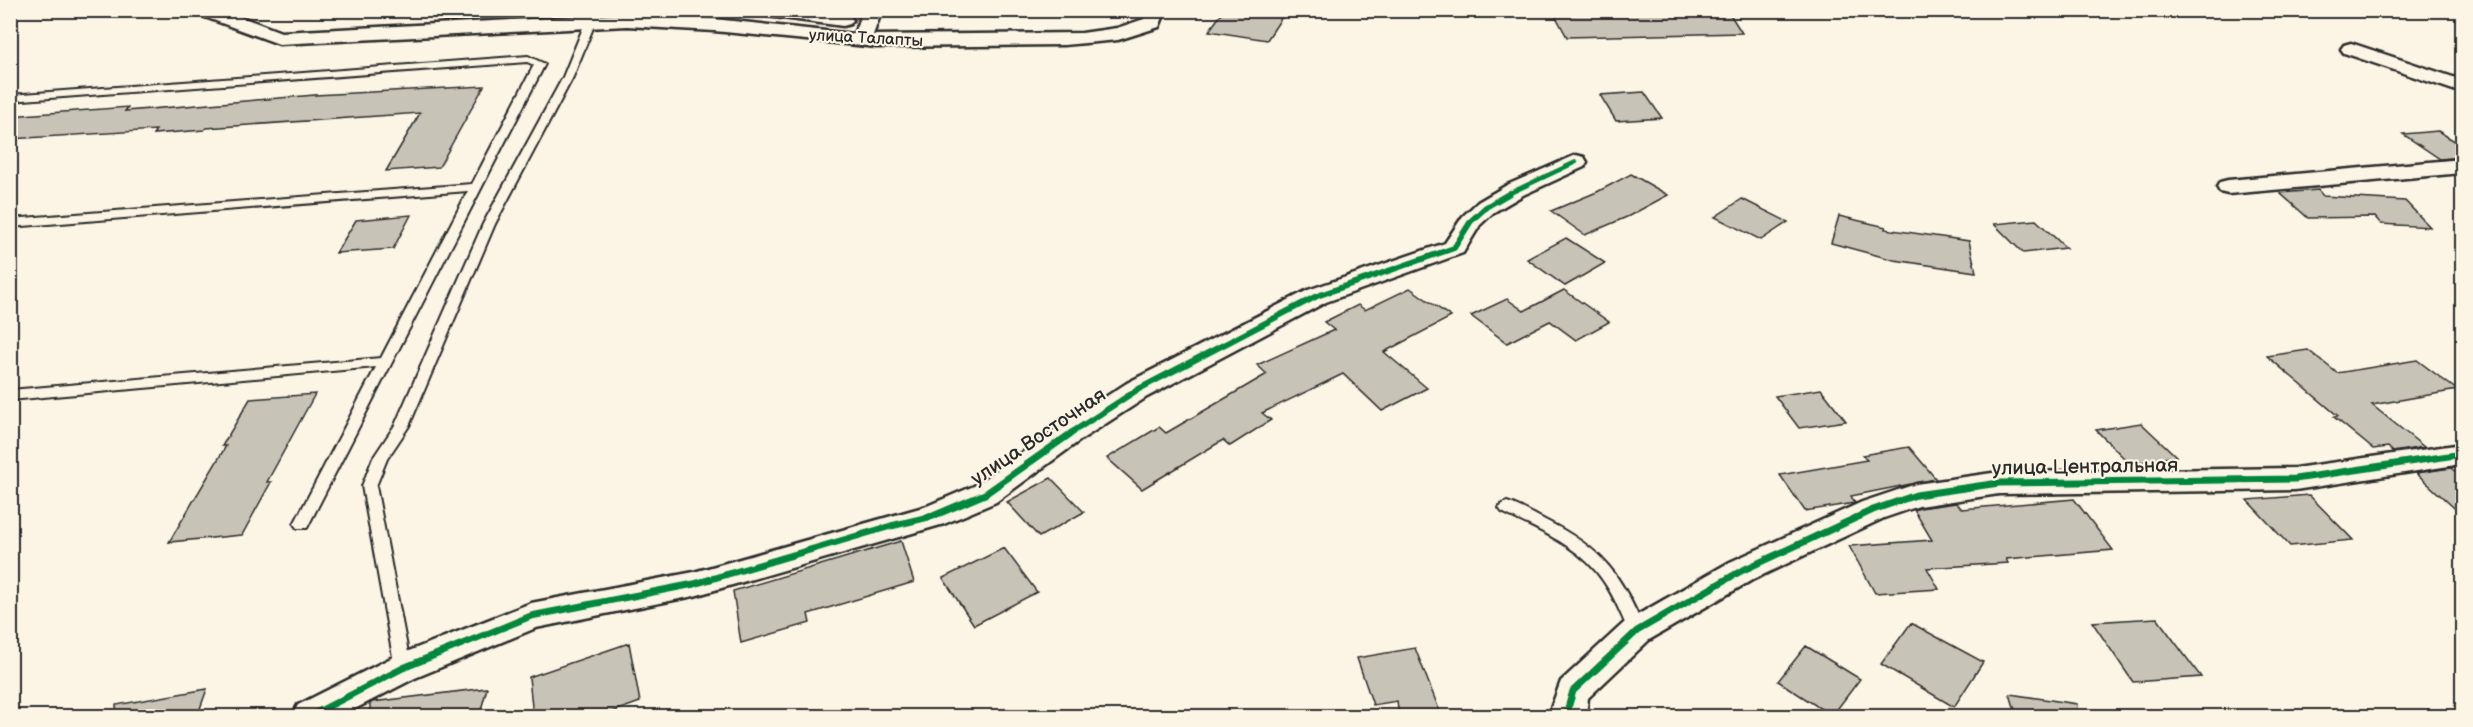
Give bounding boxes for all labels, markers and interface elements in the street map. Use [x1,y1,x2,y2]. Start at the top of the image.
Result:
street label: улица Талапты [808,26,923,51]
street label: улица Восточная [967,383,1111,491]
street label: улица Центральная [1992,453,2178,481]

